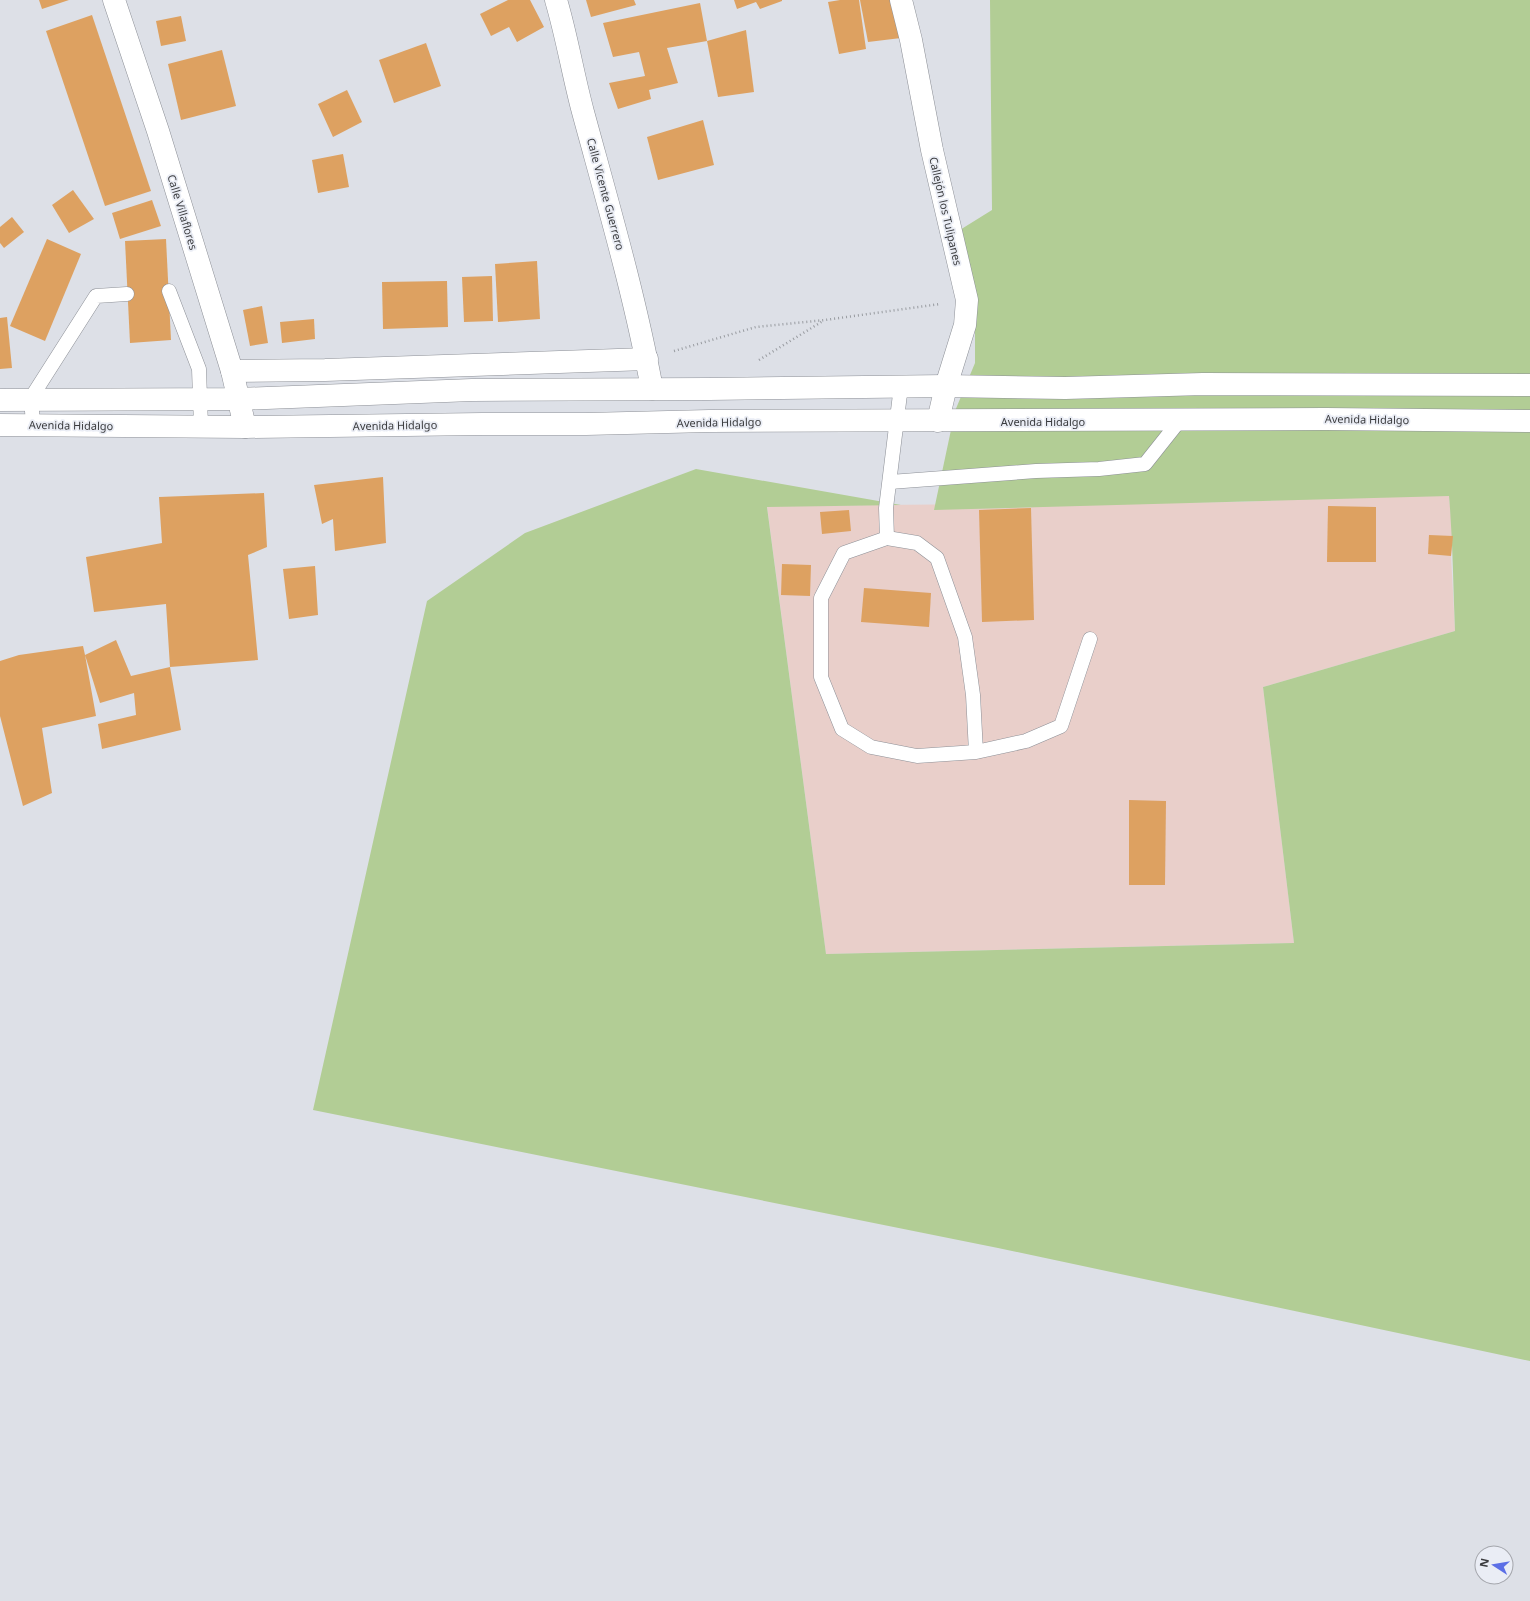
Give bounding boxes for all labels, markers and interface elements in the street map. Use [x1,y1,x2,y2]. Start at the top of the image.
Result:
street label: Calle Vicente Guerrero [584,136,628,252]
street label: Callejón los Tulipanes [926,155,966,267]
street label: Calle Villaflores [164,172,202,252]
street label: Avenida Hidalgo [1325,411,1410,427]
street label: Avenida Hidalgo [677,414,762,430]
street label: Avenida Hidalgo [1001,414,1086,429]
street label: Avenida Hidalgo [29,417,114,433]
street label: Avenida Hidalgo [353,417,438,433]
north arrow [1474,1545,1514,1585]
text: N [1475,1557,1492,1569]

